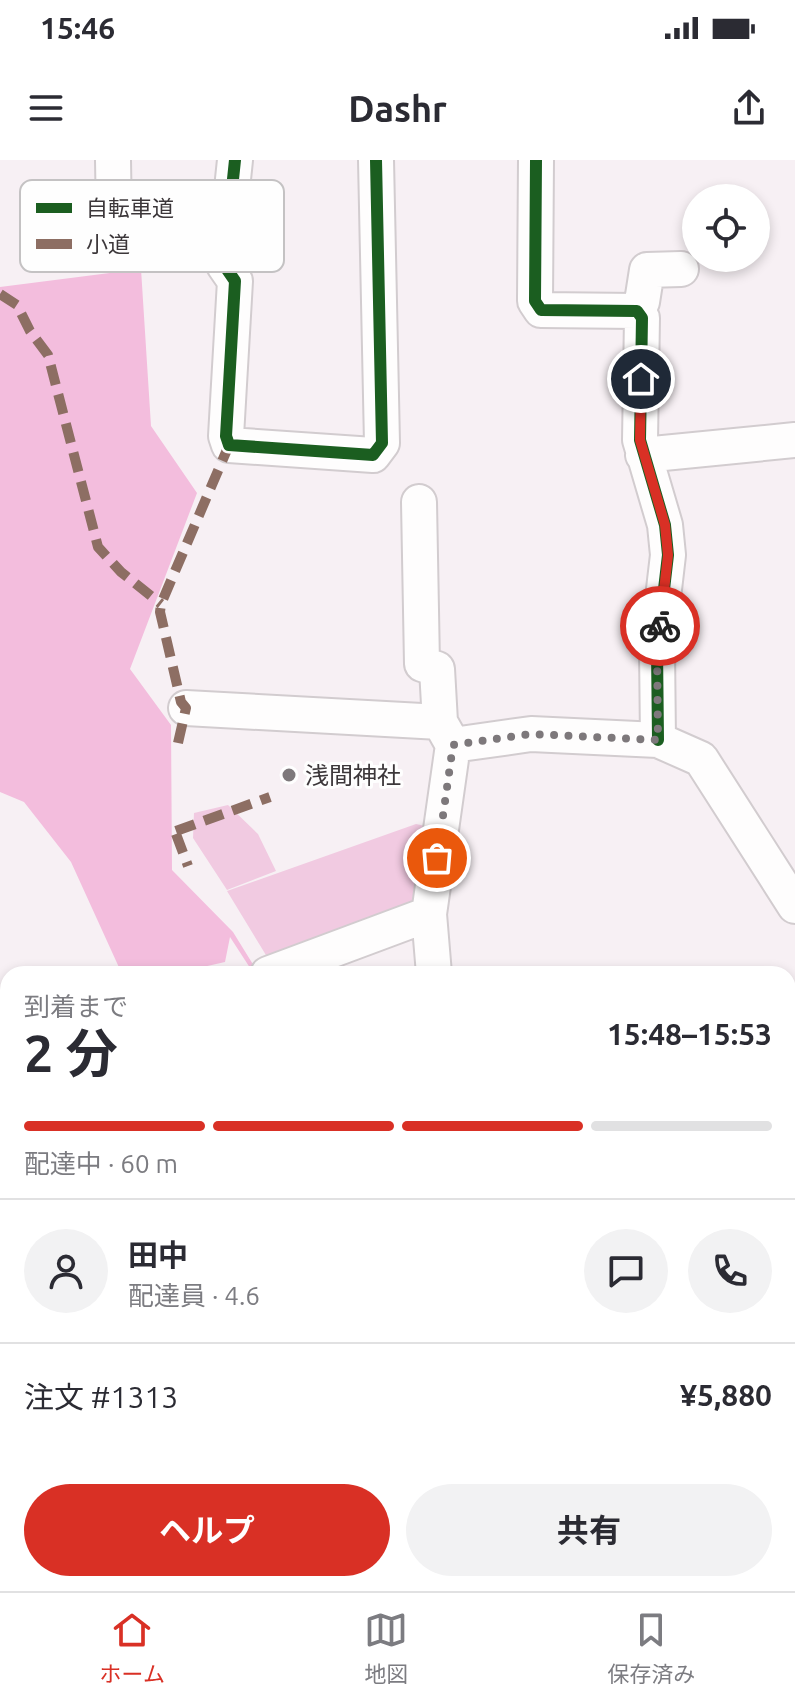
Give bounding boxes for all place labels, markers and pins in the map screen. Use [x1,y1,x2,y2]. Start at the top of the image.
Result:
pin [607,345,675,413]
place label: 浅間神社 [305,762,401,789]
marker: 浅間神社 [280,766,298,784]
pin [403,824,471,892]

